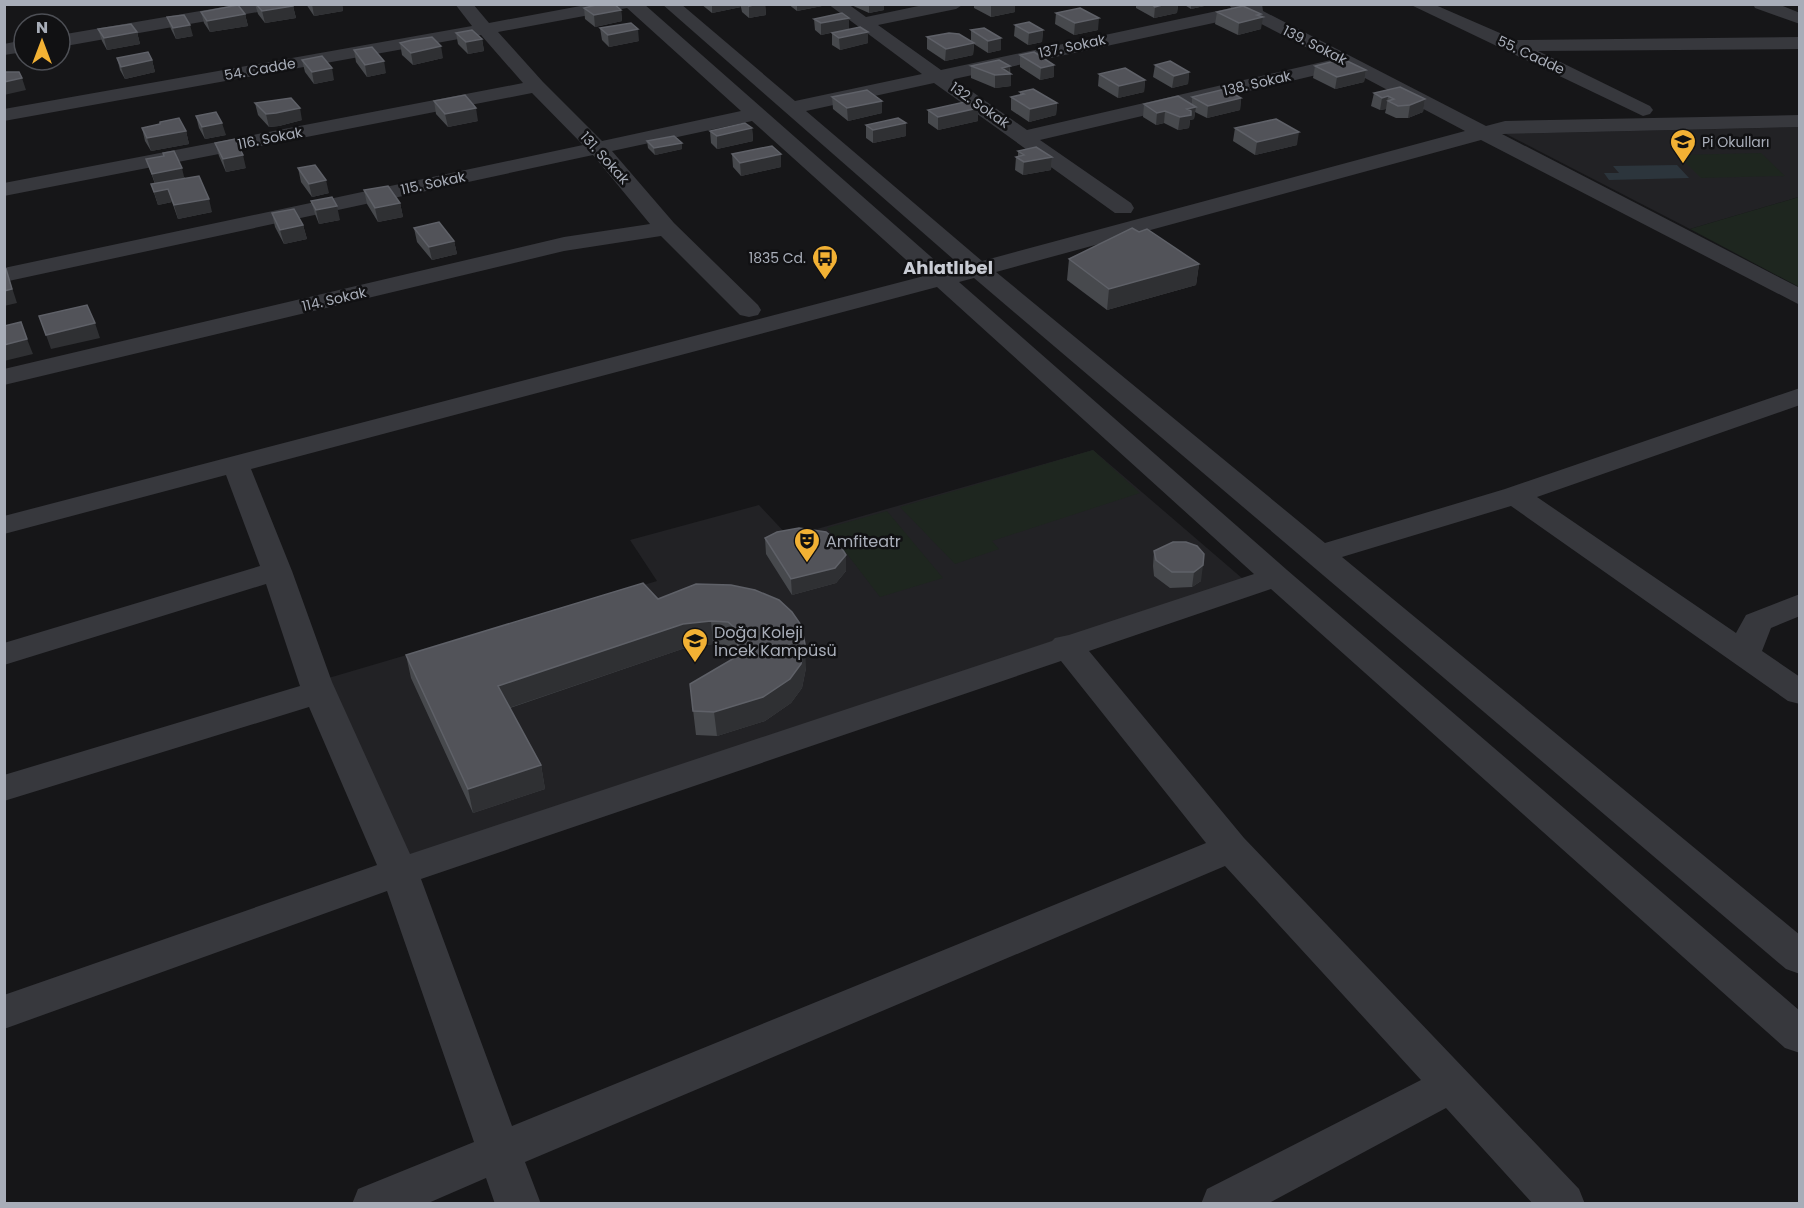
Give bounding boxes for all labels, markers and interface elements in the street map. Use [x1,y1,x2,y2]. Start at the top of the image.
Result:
north arrow [12,12,72,72]
text: N [36,16,48,39]
street label: 139. Sokak [1280,20,1351,70]
street label: 137. Sokak [1037,29,1108,63]
street label: 55. Cadde [1494,31,1568,79]
street label: 54. Cadde [223,53,298,85]
street label: 138. Sokak [1221,65,1294,101]
street label: 132. Sokak [946,77,1014,133]
street label: 116. Sokak [236,122,305,154]
street label: 131. Sokak [576,127,635,189]
school or university icon: Pi Okulları [1668,127,1698,165]
place label: Pi Okulları [1702,132,1769,152]
street label: 115. Sokak [399,166,468,200]
bus stop icon: 1835 Cd. [810,243,840,281]
place label: 1835 Cd. [749,248,806,268]
district label: Ahlatlıbel [903,255,993,280]
street label: 114. Sokak [300,282,369,316]
theatre icon: Amfiteatr [792,526,822,564]
place label: Amfiteatr [826,530,901,553]
place label: Doğa Koleji İncek Kampüsü [714,621,837,662]
school or university icon: Doğa Koleji İncek Kampüsü [680,626,710,664]

